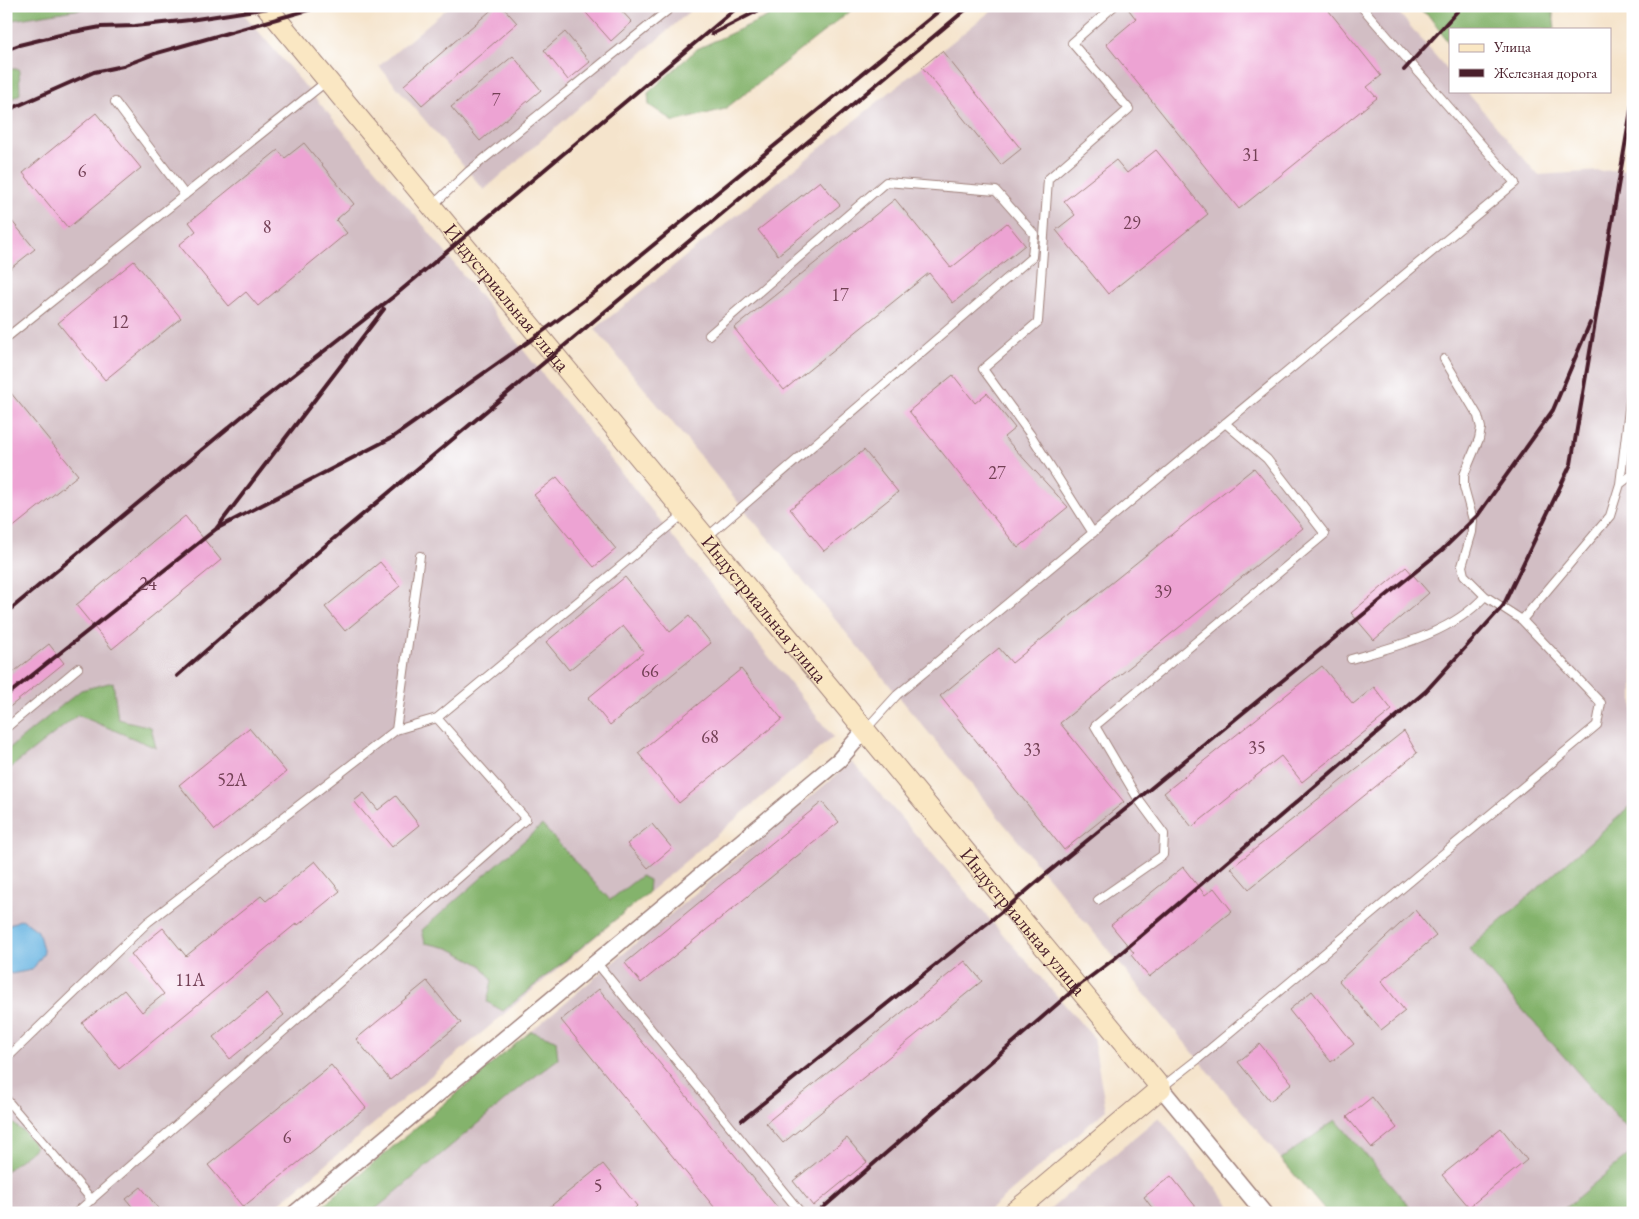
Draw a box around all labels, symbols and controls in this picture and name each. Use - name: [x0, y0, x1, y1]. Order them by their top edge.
- legend: [1449, 28, 1612, 92]
- text: Улица: [1493, 37, 1531, 56]
- text: Железная дорога: [1493, 63, 1597, 82]
- house number: 7: [492, 88, 501, 111]
- house number: 31: [1242, 143, 1260, 166]
- house number: 6: [78, 159, 87, 182]
- house number: 29: [1123, 211, 1141, 234]
- house number: 8: [263, 215, 271, 238]
- street label: Индустриальная улица: [438, 218, 576, 377]
- house number: 17: [831, 283, 849, 306]
- house number: 12: [111, 310, 129, 333]
- house number: 27: [988, 461, 1006, 484]
- street label: Индустриальная улица: [696, 529, 833, 688]
- house number: 24: [139, 572, 157, 595]
- house number: 39: [1154, 580, 1172, 603]
- house number: 66: [641, 659, 659, 682]
- house number: 68: [701, 725, 719, 748]
- house number: 35: [1248, 736, 1266, 759]
- house number: 33: [1023, 738, 1041, 761]
- house number: 52А: [217, 768, 247, 791]
- street label: Индустриальная улица: [954, 842, 1092, 1001]
- house number: 11А: [175, 968, 205, 991]
- house number: 6: [283, 1125, 292, 1148]
- house number: 5: [594, 1174, 602, 1197]

